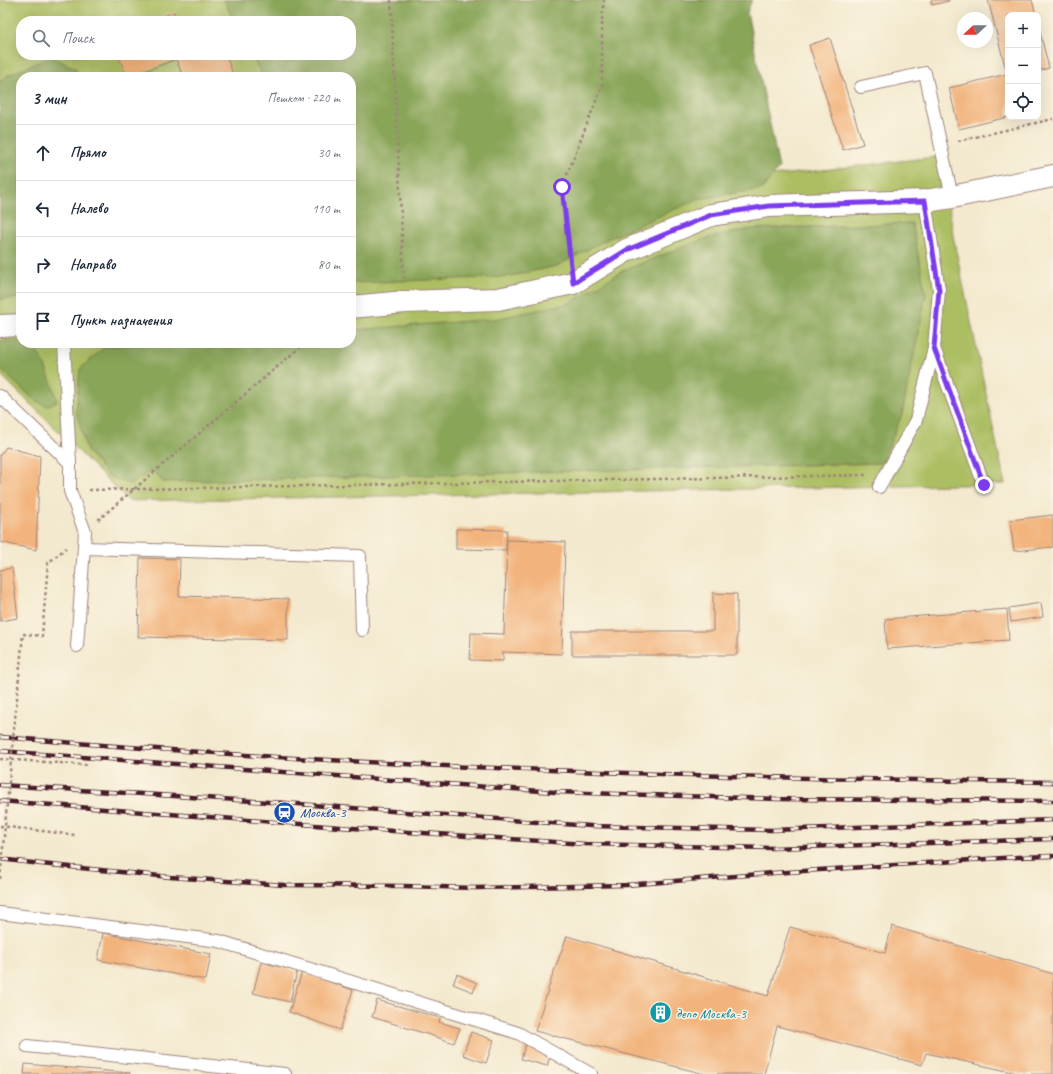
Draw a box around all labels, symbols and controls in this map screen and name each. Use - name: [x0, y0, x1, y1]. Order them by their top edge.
- north arrow: [957, 12, 993, 48]
- map controls: [1005, 12, 1041, 120]
- button: +: [1005, 12, 1041, 48]
- search box: [16, 16, 356, 60]
- icon: search: [30, 27, 52, 49]
- text: Поиск: [62, 29, 94, 48]
- button: −: [1005, 48, 1041, 84]
- button: locate: [1005, 84, 1041, 120]
- text: 3 мин: [32, 88, 67, 109]
- text: Пешком · 220 m: [267, 90, 340, 106]
- icon: ahead: [32, 142, 54, 164]
- text: Прямо: [70, 143, 106, 162]
- text: 30 m: [318, 145, 340, 161]
- route start: [553, 178, 571, 196]
- icon: left: [32, 198, 54, 220]
- text: Налево: [70, 199, 108, 218]
- text: 110 m: [312, 201, 340, 217]
- icon: right: [32, 254, 54, 276]
- text: Направо: [70, 255, 116, 274]
- text: 80 m: [318, 257, 340, 273]
- icon: arrive: [32, 310, 54, 332]
- text: Пункт назначения: [70, 311, 172, 330]
- route end: [975, 476, 993, 494]
- station icon: Москва-3: [272, 799, 298, 825]
- place label: Москва-3: [300, 804, 348, 821]
- building icon: депо Москва-3: [648, 1000, 674, 1026]
- place label: депо Москва-3: [676, 1005, 748, 1022]

